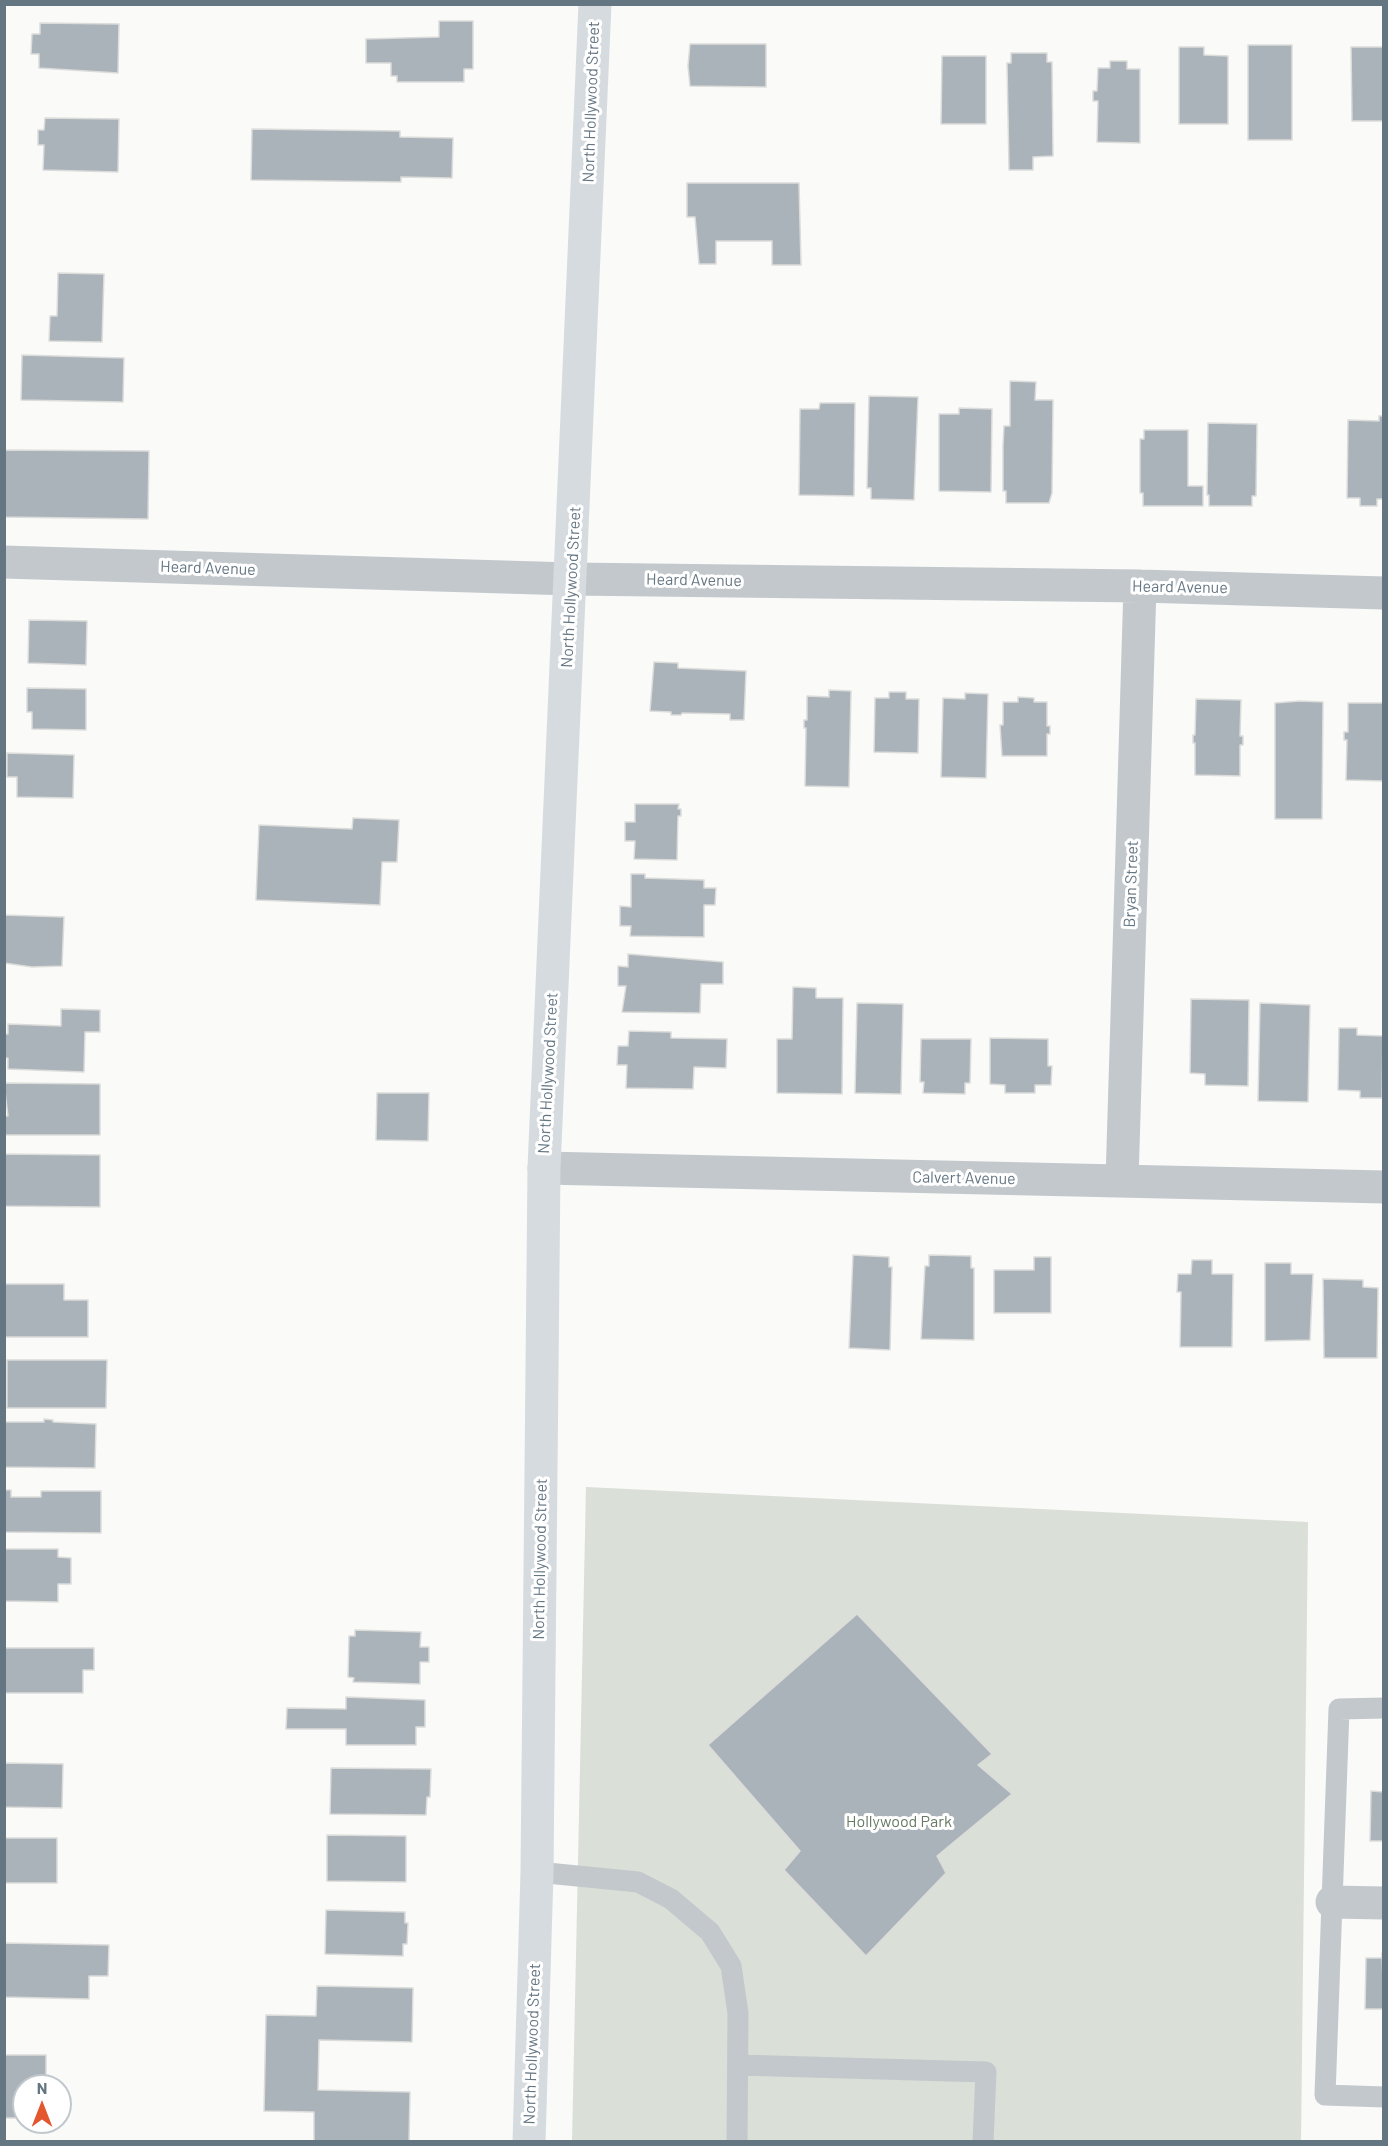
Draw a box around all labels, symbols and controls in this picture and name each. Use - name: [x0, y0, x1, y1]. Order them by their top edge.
- street label: North Hollywood Street: [579, 21, 603, 183]
- street label: North Hollywood Street: [557, 506, 585, 668]
- street label: Heard Avenue: [160, 557, 256, 579]
- street label: Heard Avenue: [646, 570, 742, 590]
- street label: Heard Avenue: [1132, 577, 1228, 597]
- street label: Bryan Street: [1120, 840, 1142, 928]
- street label: North Hollywood Street: [534, 992, 562, 1154]
- street label: Calvert Avenue: [912, 1168, 1016, 1188]
- street label: North Hollywood Street: [529, 1478, 551, 1640]
- park label: Hollywood Park: [846, 1812, 952, 1832]
- street label: North Hollywood Street: [520, 1963, 544, 2125]
- north arrow: [12, 2074, 72, 2134]
- text: N: [37, 2078, 47, 2097]

